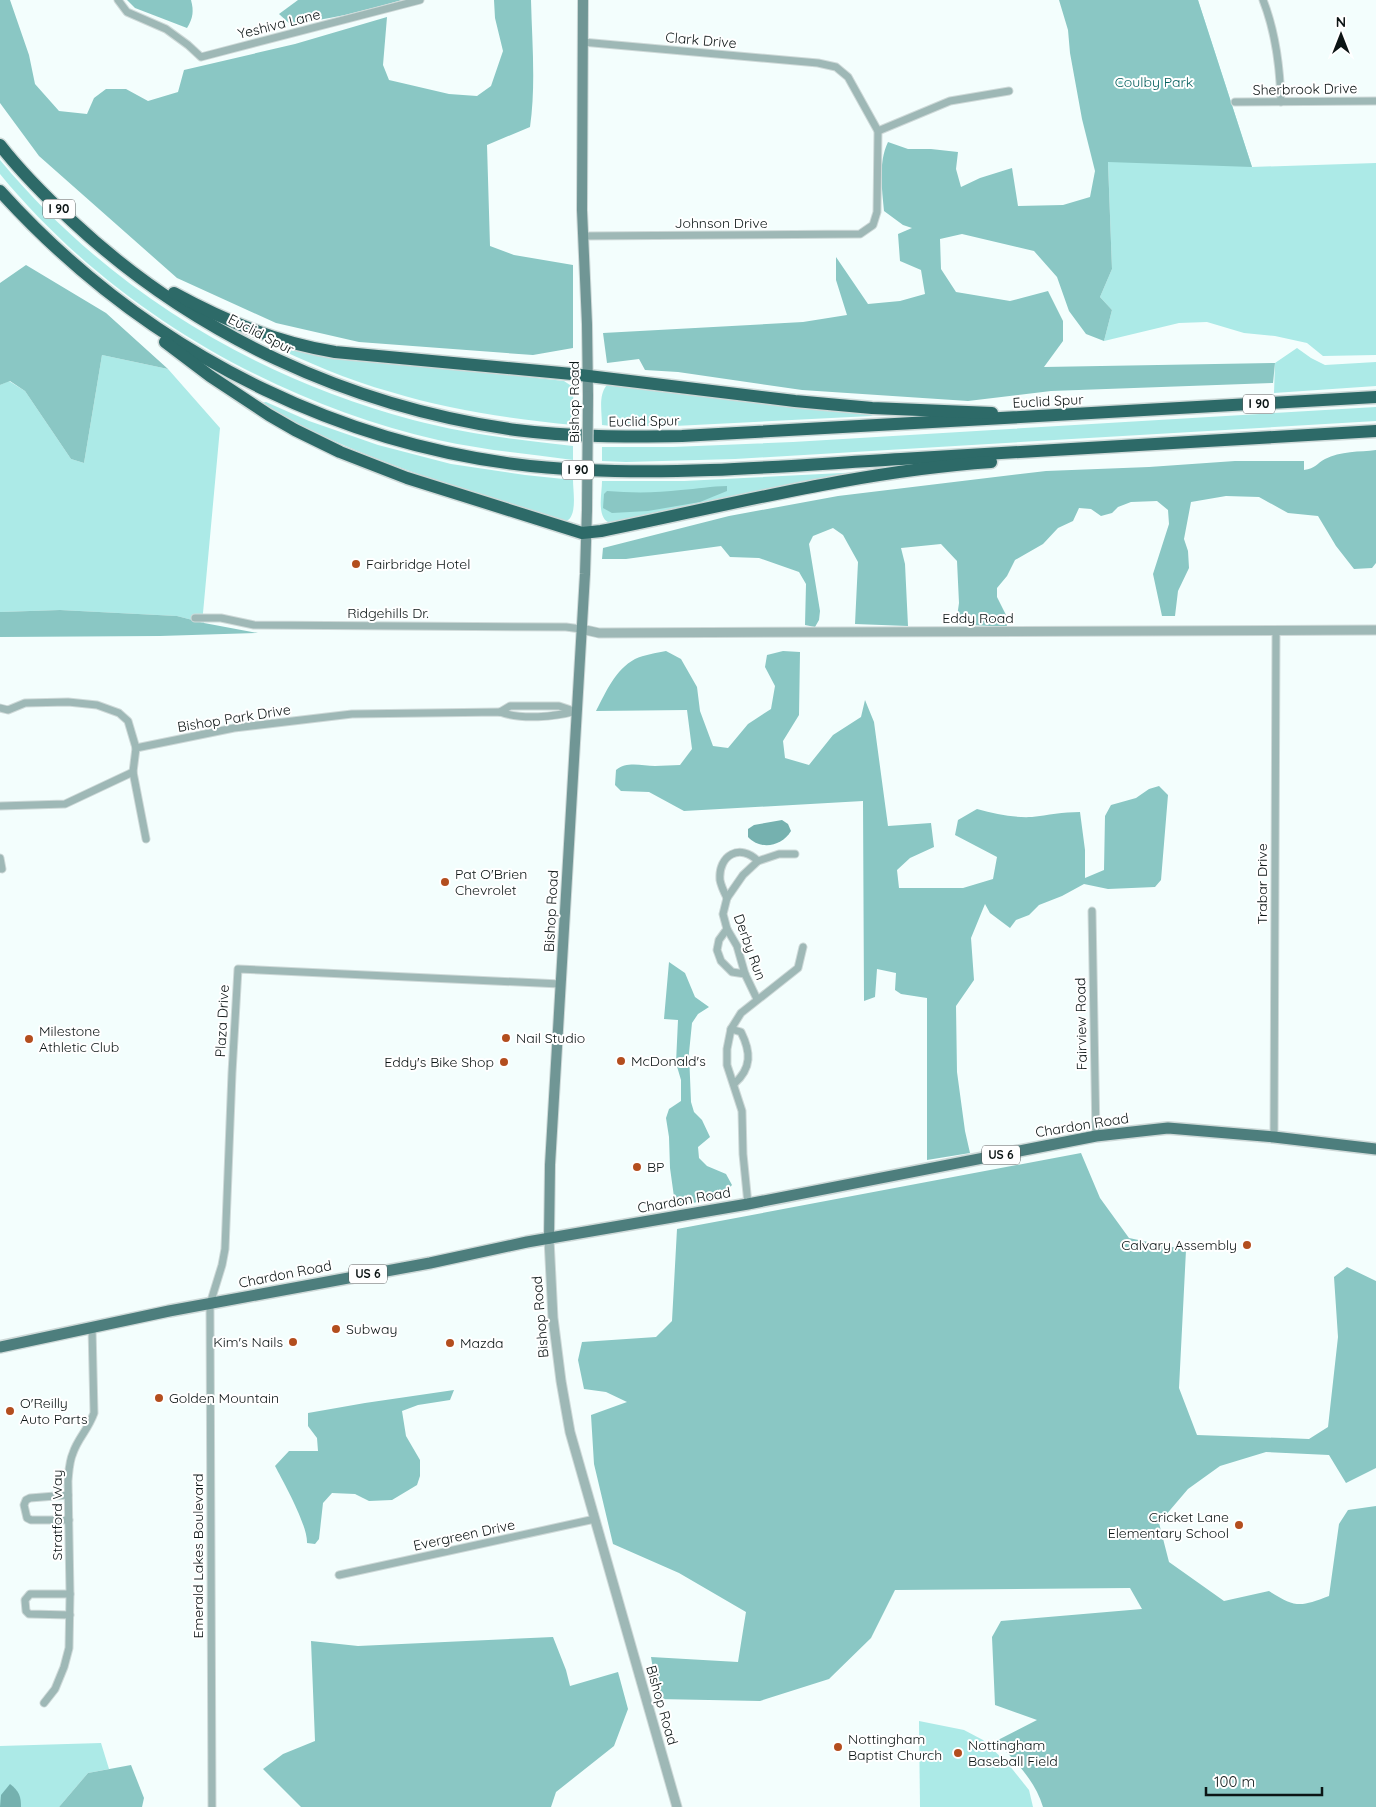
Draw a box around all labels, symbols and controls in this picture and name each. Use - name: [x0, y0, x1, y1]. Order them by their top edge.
- street label: Yeshiva Lane: [236, 5, 322, 43]
- north arrow: [1316, 10, 1366, 60]
- text: N: [1336, 13, 1346, 31]
- street label: Clark Drive: [665, 28, 737, 52]
- park label: Coulby Park: [1115, 73, 1193, 91]
- street label: Sherbrook Drive: [1253, 79, 1358, 99]
- road number: I 90: [43, 200, 75, 218]
- street label: Johnson Drive: [674, 214, 768, 232]
- street label: Euclid Spur: [225, 310, 297, 358]
- street label: Bishop Road: [565, 361, 583, 443]
- street label: Euclid Spur: [1012, 390, 1085, 412]
- road number: I 90: [1243, 394, 1275, 414]
- street label: Euclid Spur: [608, 411, 680, 431]
- road number: I 90: [562, 460, 594, 480]
- place label: Fairbridge Hotel: [366, 555, 470, 573]
- marker: Fairbridge Hotel: [350, 558, 362, 570]
- street label: Ridgehills Dr.: [347, 604, 429, 622]
- street label: Eddy Road: [942, 609, 1014, 627]
- street label: Bishop Park Drive: [176, 700, 292, 736]
- street label: Trabar Drive: [1253, 843, 1271, 925]
- place label: Pat O'Brien Chevrolet: [455, 865, 527, 899]
- street label: Bishop Road: [540, 870, 562, 952]
- marker: Pat O'Brien Chevrolet: [439, 876, 451, 888]
- street label: Derby Run: [730, 911, 770, 983]
- street label: Fairview Road: [1071, 978, 1091, 1070]
- street label: Plaza Drive: [211, 984, 233, 1058]
- place label: Milestone Athletic Club: [39, 1022, 119, 1056]
- place label: Nail Studio: [516, 1029, 585, 1047]
- marker: Nail Studio: [500, 1032, 512, 1044]
- marker: Milestone Athletic Club: [23, 1033, 35, 1045]
- place label: McDonald's: [631, 1052, 706, 1070]
- place label: Eddy's Bike Shop: [384, 1053, 494, 1071]
- marker: McDonald's: [615, 1055, 627, 1067]
- marker: Eddy's Bike Shop: [498, 1056, 510, 1068]
- street label: Chardon Road: [1034, 1109, 1130, 1141]
- road number: US 6: [982, 1146, 1020, 1164]
- place label: BP: [647, 1158, 664, 1176]
- marker: BP: [631, 1161, 643, 1173]
- street label: Chardon Road: [636, 1183, 732, 1217]
- place label: Calvary Assembly: [1121, 1236, 1237, 1254]
- marker: Calvary Assembly: [1241, 1239, 1253, 1251]
- street label: Chardon Road: [237, 1256, 333, 1292]
- road number: US 6: [349, 1264, 387, 1284]
- street label: Bishop Road: [527, 1275, 553, 1359]
- place label: Subway: [346, 1320, 397, 1338]
- marker: Subway: [330, 1323, 342, 1335]
- place label: Kim's Nails: [213, 1333, 283, 1351]
- place label: Mazda: [460, 1334, 504, 1352]
- marker: Kim's Nails: [287, 1336, 299, 1348]
- marker: Mazda: [444, 1337, 456, 1349]
- place label: Golden Mountain: [169, 1389, 279, 1407]
- marker: Golden Mountain: [153, 1392, 165, 1404]
- place label: O'Reilly Auto Parts: [20, 1394, 88, 1428]
- marker: O'Reilly Auto Parts: [4, 1405, 16, 1417]
- street label: Stratford Way: [48, 1470, 66, 1560]
- street label: Emerald Lakes Boulevard: [189, 1473, 207, 1639]
- place label: Cricket Lane Elementary School: [1108, 1508, 1229, 1542]
- street label: Evergreen Drive: [412, 1515, 517, 1555]
- marker: Cricket Lane Elementary School: [1233, 1519, 1245, 1531]
- street label: Bishop Road: [642, 1663, 682, 1747]
- place label: Nottingham Baptist Church: [848, 1730, 942, 1764]
- place label: Nottingham Baseball Field: [968, 1736, 1058, 1770]
- marker: Nottingham Baptist Church: [832, 1741, 844, 1753]
- marker: Nottingham Baseball Field: [952, 1747, 964, 1759]
- scale bar: [1206, 1764, 1322, 1796]
- text: 100 m: [1214, 1772, 1255, 1791]

